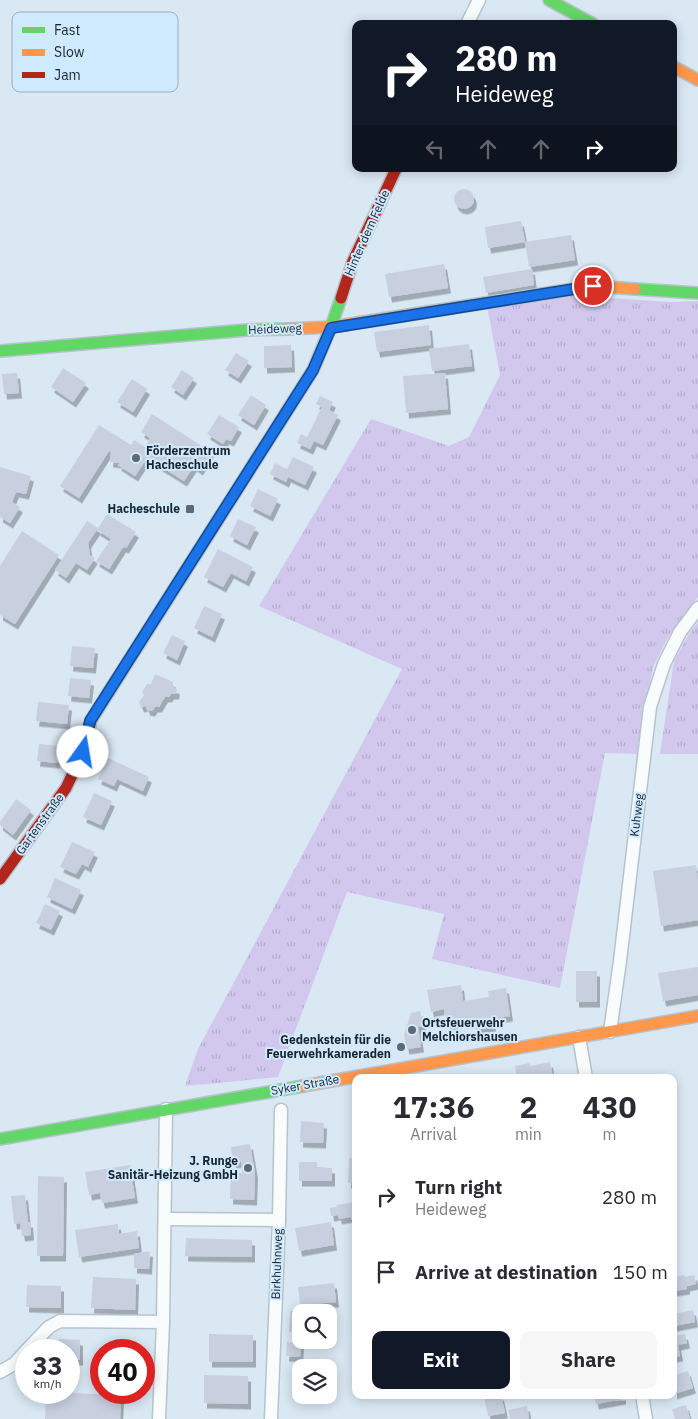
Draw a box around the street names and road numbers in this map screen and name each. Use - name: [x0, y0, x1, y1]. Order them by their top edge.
- street label: Hinter dem Felde: [341, 187, 392, 278]
- street label: Heideweg: [248, 320, 303, 337]
- street label: Gartenstraße: [12, 790, 67, 857]
- street label: Kuhweg: [626, 792, 647, 837]
- street label: Syker Straße: [270, 1071, 341, 1098]
- street label: Birkhuhnweg: [268, 1228, 285, 1300]

